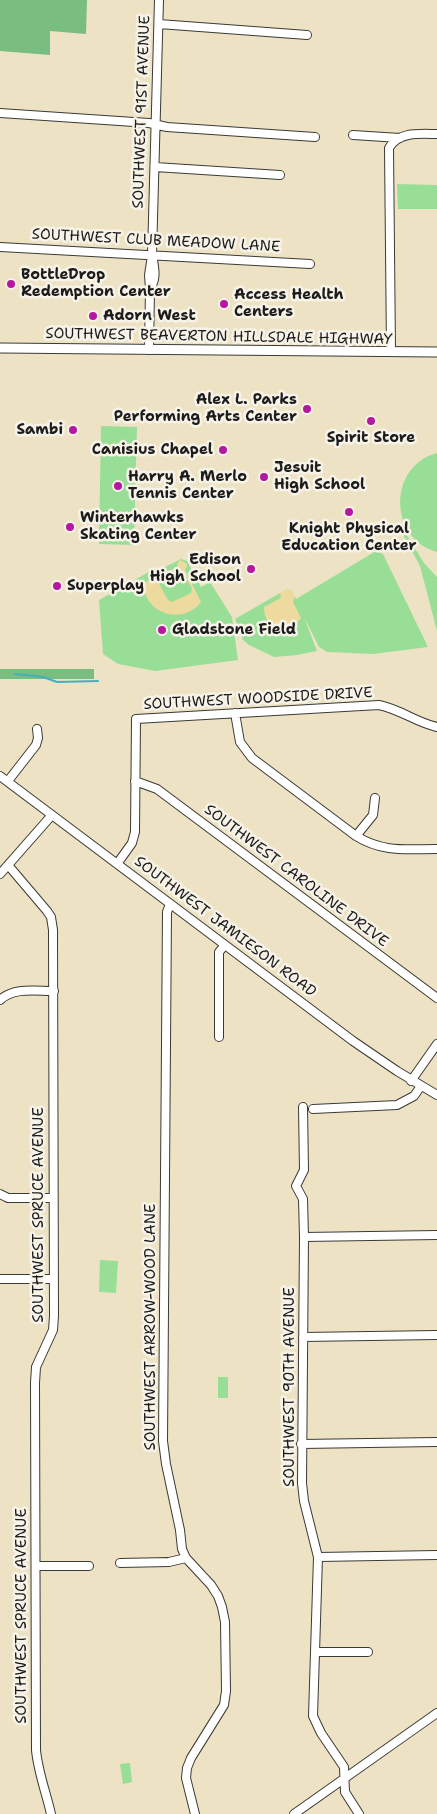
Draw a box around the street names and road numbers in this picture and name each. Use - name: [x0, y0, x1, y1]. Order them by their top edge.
- street label: SOUTHWEST 91ST AVENUE: [130, 15, 154, 209]
- street label: SOUTHWEST CLUB MEADOW LANE: [31, 226, 281, 256]
- street label: SOUTHWEST BEAVERTON HILLSDALE HIGHWAY: [45, 325, 393, 349]
- street label: SOUTHWEST WOODSIDE DRIVE: [143, 684, 373, 714]
- street label: SOUTHWEST CAROLINE DRIVE: [200, 801, 392, 951]
- street label: SOUTHWEST JAMIESON ROAD: [131, 853, 319, 1001]
- street label: SOUTHWEST SPRUCE AVENUE: [30, 1107, 48, 1323]
- street label: SOUTHWEST ARROW-WOOD LANE: [142, 1204, 160, 1450]
- street label: SOUTHWEST 90TH AVENUE: [281, 1287, 299, 1487]
- street label: SOUTHWEST SPRUCE AVENUE: [13, 1508, 31, 1724]

